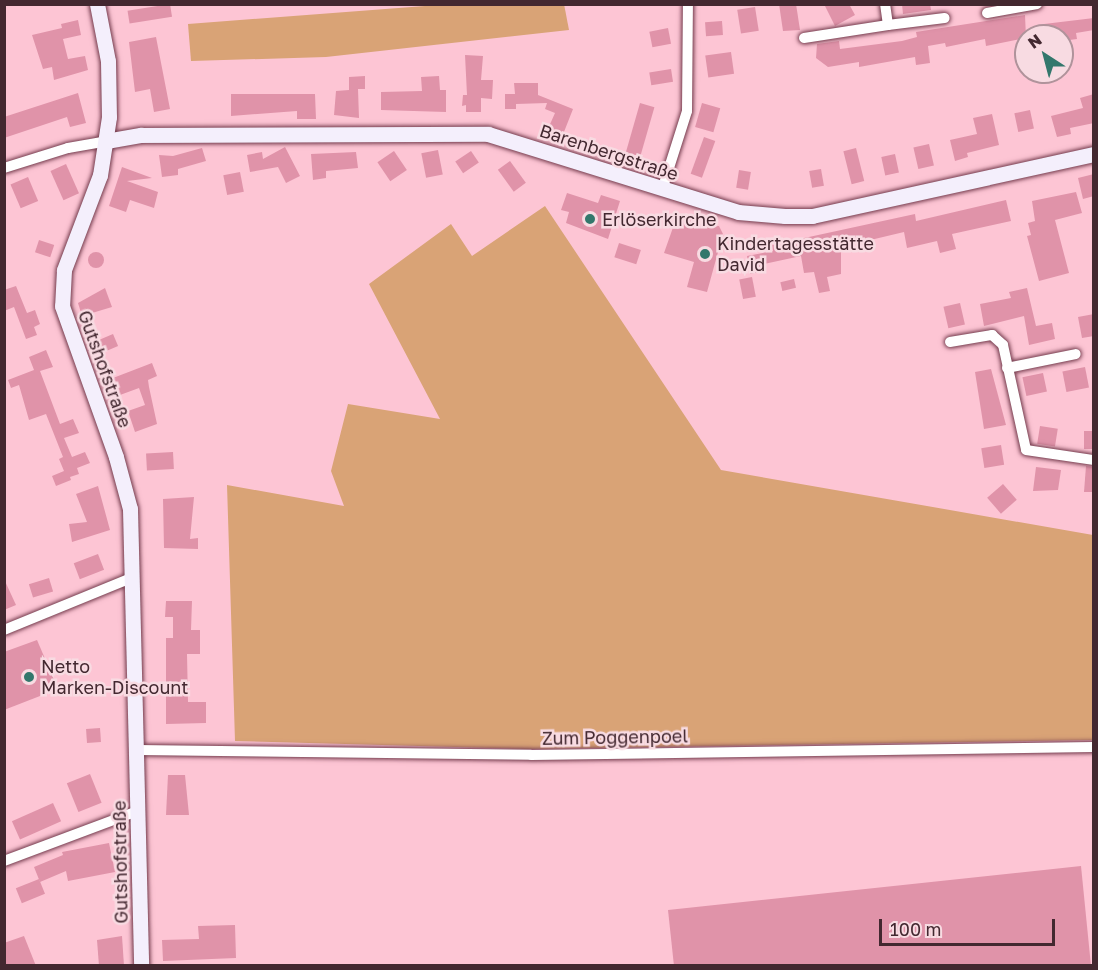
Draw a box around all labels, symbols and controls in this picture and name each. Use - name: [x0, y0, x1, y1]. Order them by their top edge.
- north arrow: [1014, 24, 1074, 84]
- text: N: [1024, 29, 1045, 53]
- street label: Barenbergstraße: [537, 119, 681, 185]
- place label: Erlöserkirche: [602, 208, 717, 230]
- marker: Erlöserkirche: [583, 212, 597, 226]
- place label: Kindertagesstätte David: [717, 233, 874, 276]
- marker: Kindertagesstätte David: [698, 247, 712, 261]
- street label: Gutshofstraße: [74, 307, 136, 431]
- place label: Netto Marken-Discount: [41, 656, 188, 698]
- marker: Netto Marken-Discount: [22, 670, 36, 684]
- street label: Zum Poggenpoel: [542, 725, 688, 749]
- street label: Gutshofstraße: [108, 800, 132, 924]
- scale bar: [882, 907, 1058, 945]
- text: 100 m: [890, 918, 941, 940]

